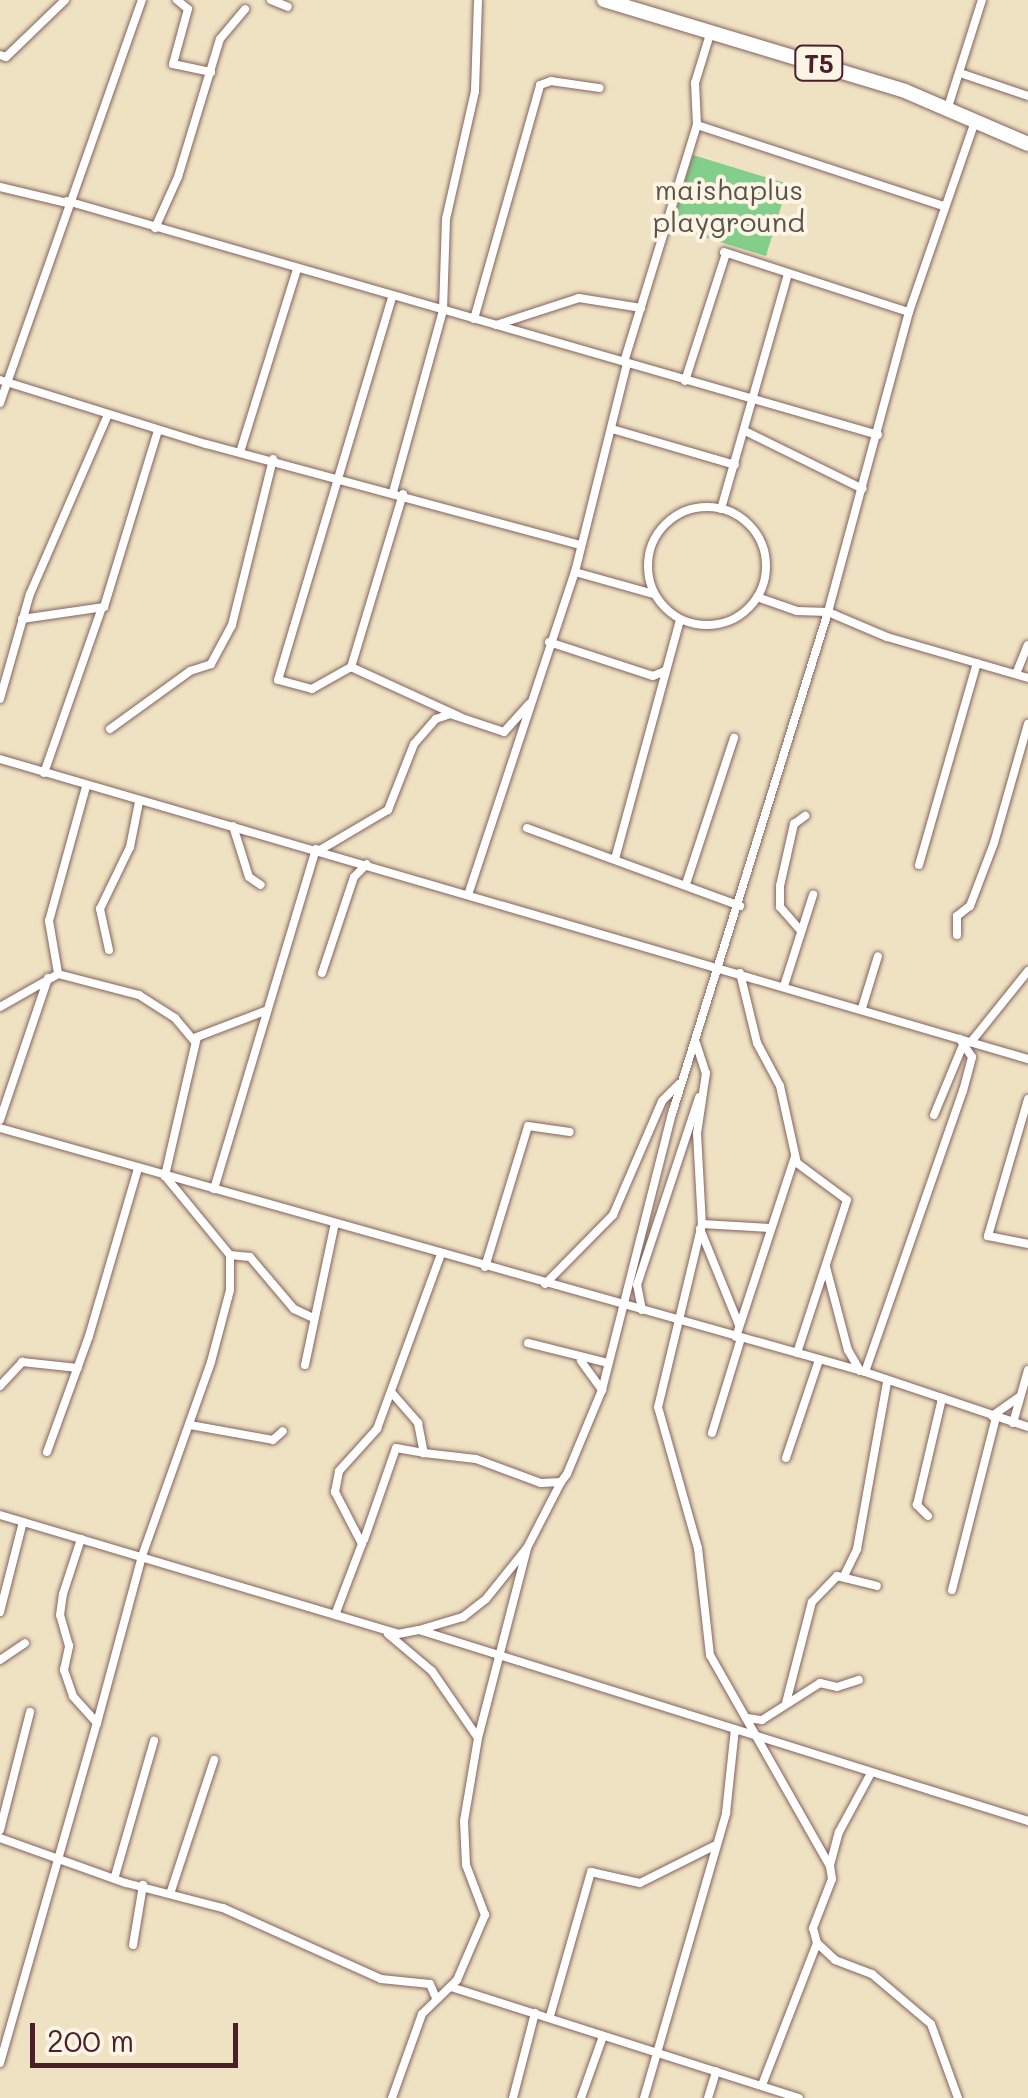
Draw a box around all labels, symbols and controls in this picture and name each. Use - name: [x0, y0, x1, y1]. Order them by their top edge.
- road number: T5: [794, 43, 844, 83]
- park label: maishaplus playground: [653, 172, 805, 238]
- scale bar: [35, 2003, 242, 2065]
- text: 200 m: [47, 2020, 134, 2060]

